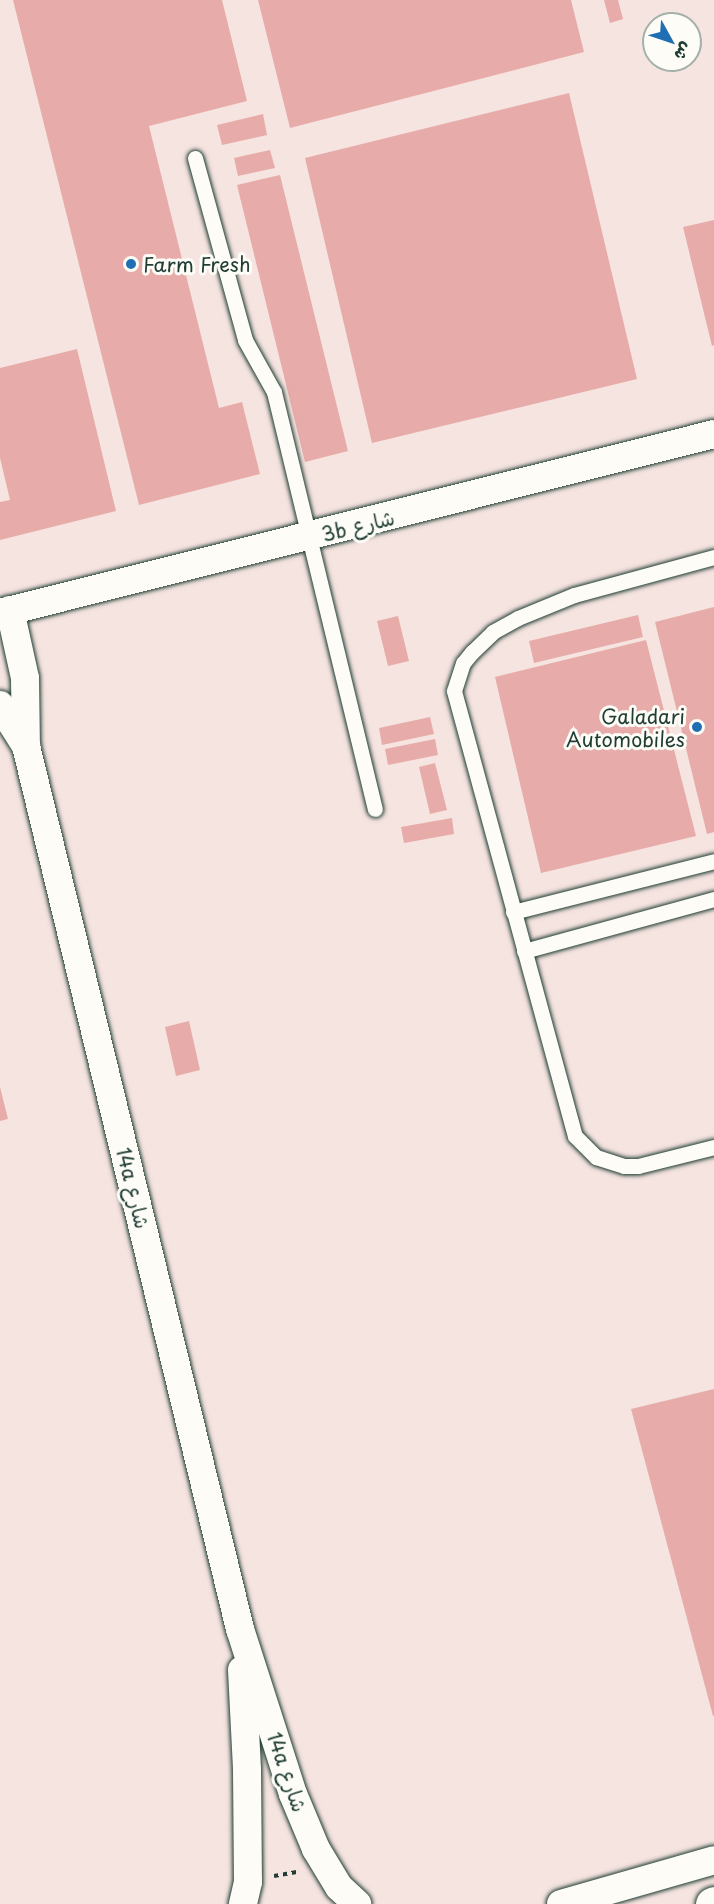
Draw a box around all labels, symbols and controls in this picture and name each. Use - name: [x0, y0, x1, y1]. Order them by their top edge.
- north arrow: [642, 12, 702, 72]
- text: ش: [669, 38, 699, 67]
- place label: Farm Fresh: [143, 252, 250, 276]
- marker: Farm Fresh: [124, 257, 138, 271]
- street label: 3b شارع: [319, 505, 397, 547]
- place label: Galadari Automobiles: [566, 704, 685, 751]
- marker: Galadari Automobiles: [690, 720, 704, 734]
- street label: 14a شارع: [111, 1144, 155, 1232]
- street label: 14a شارع: [262, 1728, 312, 1816]

